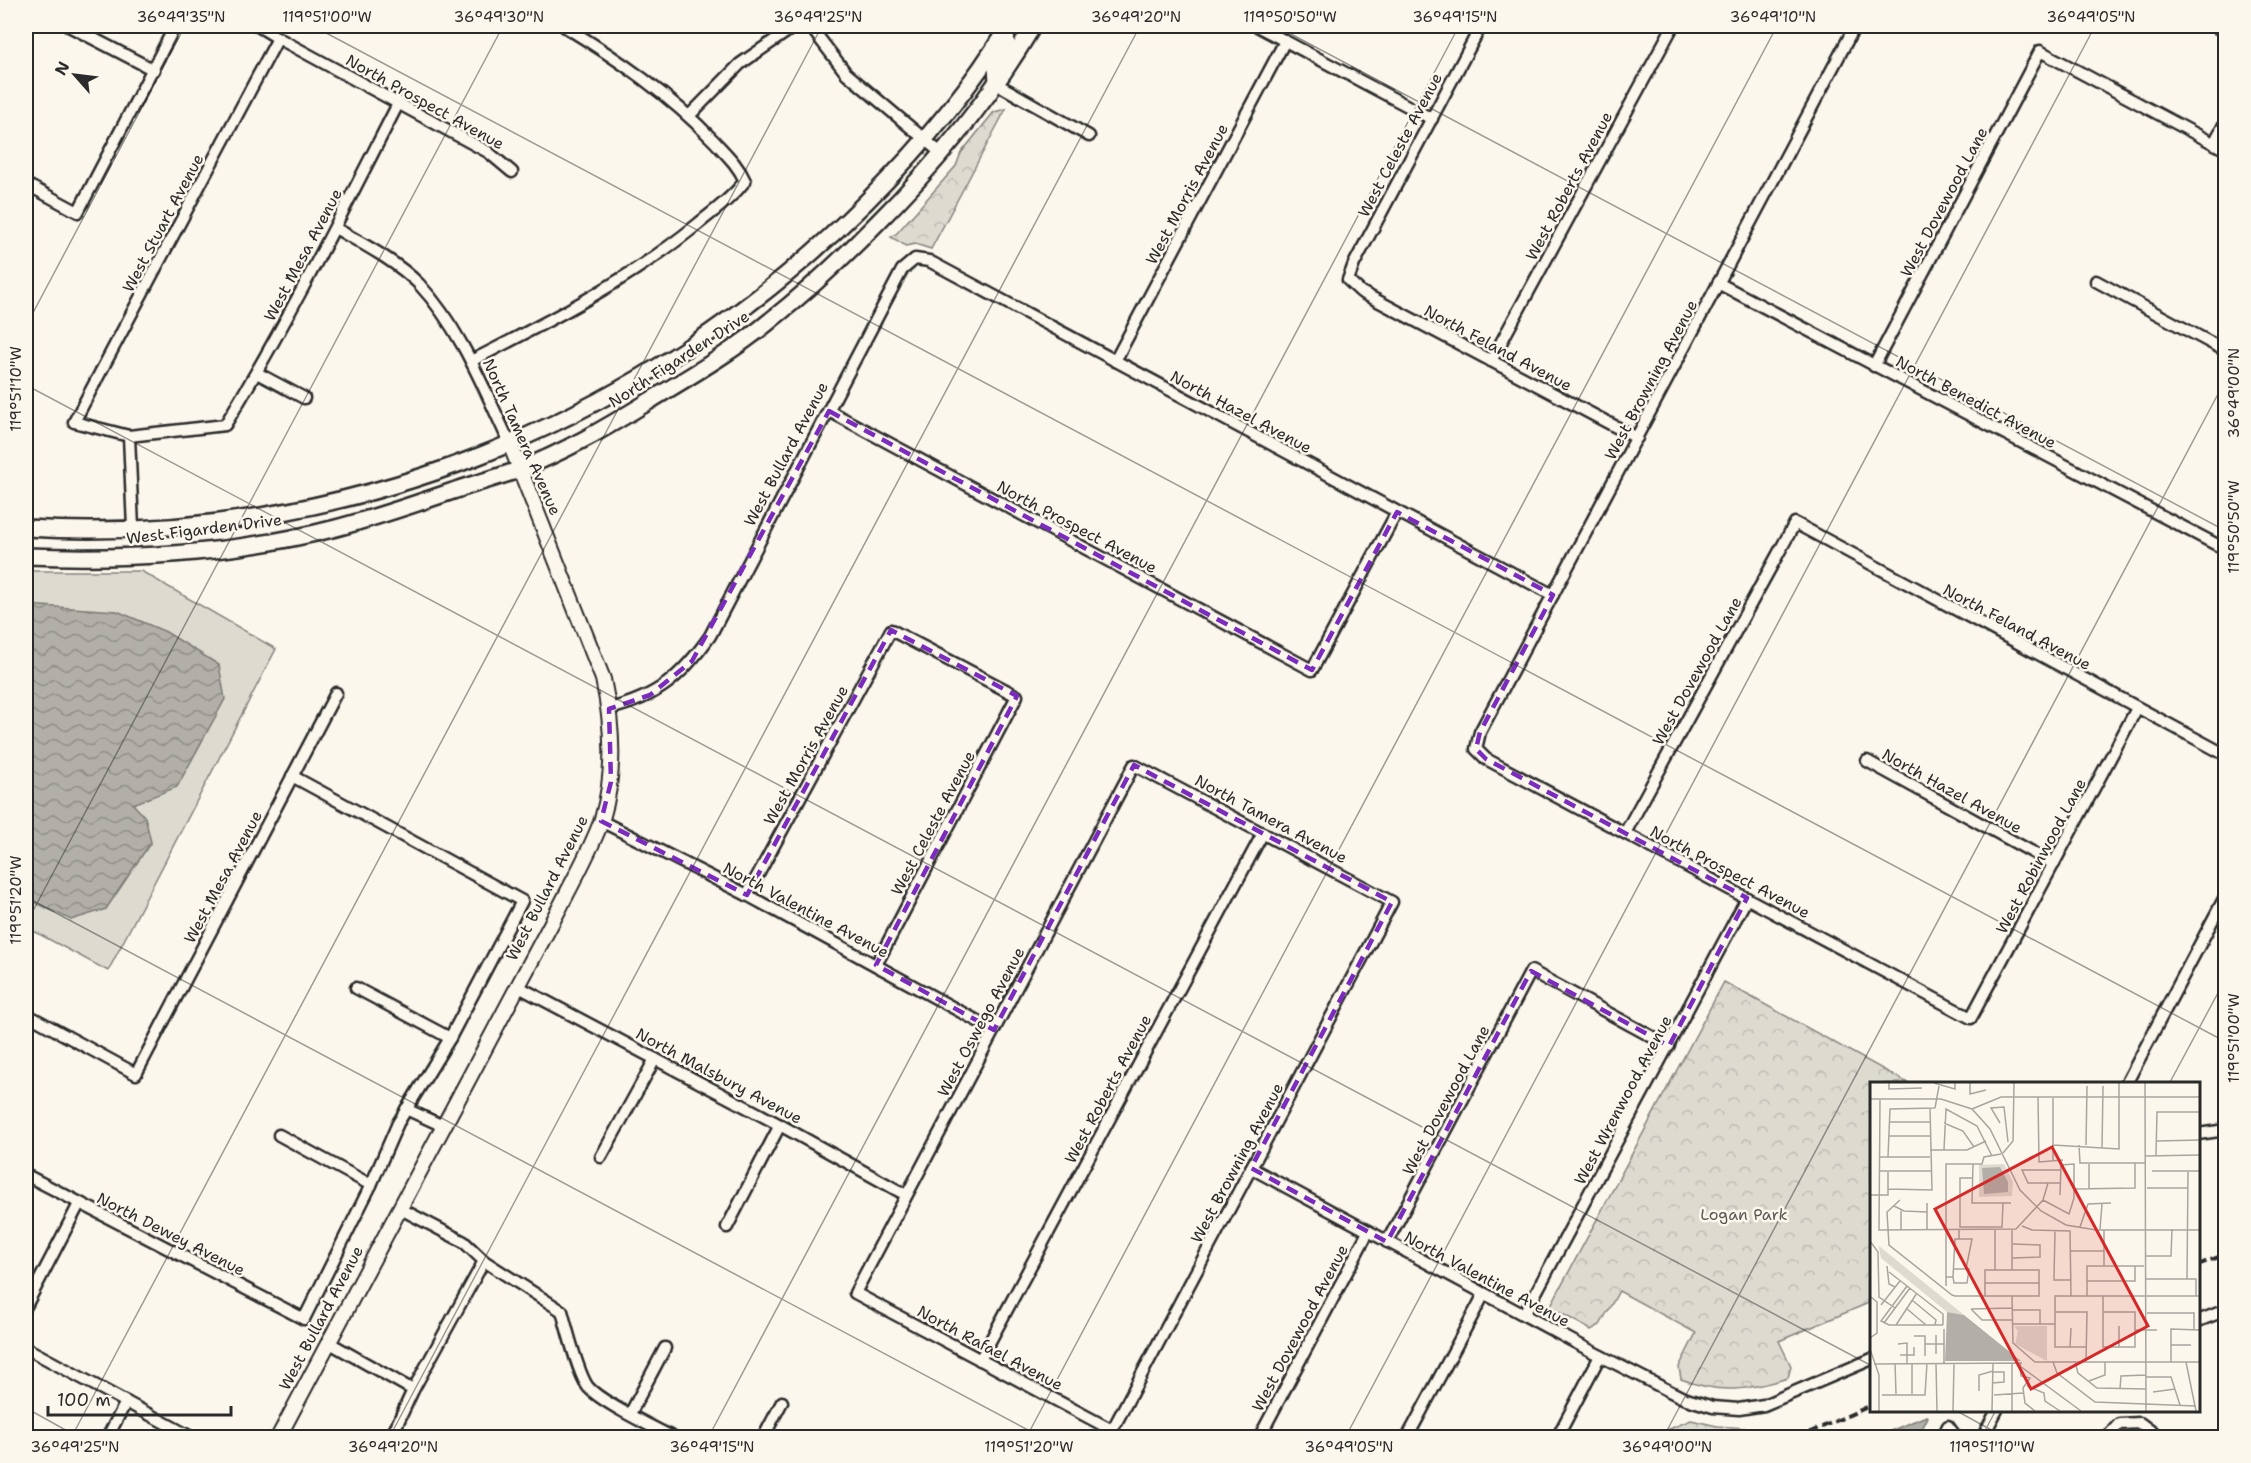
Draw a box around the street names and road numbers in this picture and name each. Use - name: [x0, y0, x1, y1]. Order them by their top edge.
- street label: North Prospect Avenue: [342, 50, 508, 154]
- street label: West Celeste Avenue: [1353, 69, 1447, 221]
- street label: West Roberts Avenue: [1521, 108, 1617, 264]
- street label: West Morris Avenue: [1141, 120, 1233, 268]
- street label: West Dovewood Lane: [1896, 123, 1992, 281]
- street label: West Stuart Avenue: [118, 150, 208, 296]
- street label: West Mesa Avenue: [259, 185, 347, 325]
- street label: West Browning Avenue: [1600, 296, 1702, 464]
- street label: North Feland Avenue: [1420, 300, 1576, 396]
- street label: North Figarden Drive: [605, 306, 753, 412]
- street label: North Benedict Avenue: [1892, 351, 2060, 453]
- street label: North Tamera Avenue: [478, 355, 566, 519]
- street label: North Hazel Avenue: [1167, 366, 1315, 458]
- street label: West Bullard Avenue: [739, 378, 833, 530]
- street label: North Prospect Avenue: [993, 476, 1161, 578]
- street label: West Figarden Drive: [125, 509, 283, 549]
- street label: North Feland Avenue: [1939, 579, 2095, 675]
- street label: West Dovewood Lane: [1647, 593, 1747, 749]
- street label: West Morris Avenue: [759, 681, 853, 829]
- street label: North Hazel Avenue: [1878, 744, 2026, 838]
- street label: West Celeste Avenue: [886, 747, 980, 899]
- street label: North Tamera Avenue: [1191, 770, 1351, 868]
- street label: West Robinwood Lane: [1991, 775, 2091, 937]
- street label: West Mesa Avenue: [179, 807, 267, 947]
- street label: West Bullard Avenue: [501, 812, 593, 964]
- street label: North Prospect Avenue: [1646, 821, 1814, 923]
- street label: North Valentine Avenue: [719, 857, 893, 963]
- street label: West Oswego Avenue: [933, 944, 1029, 1100]
- street label: West Roberts Avenue: [1060, 1011, 1156, 1167]
- street label: West Wrenwood Avenue: [1569, 1012, 1677, 1188]
- street label: West Dovewood Lane: [1398, 1021, 1494, 1179]
- street label: North Malsbury Avenue: [632, 1023, 806, 1129]
- street label: West Browning Avenue: [1186, 1079, 1288, 1247]
- street label: North Dewey Avenue: [93, 1187, 249, 1281]
- street label: North Valentine Avenue: [1400, 1226, 1574, 1332]
- street label: West Dovewood Avenue: [1247, 1241, 1353, 1415]
- street label: West Bullard Avenue: [274, 1242, 368, 1394]
- street label: North Rafael Avenue: [914, 1301, 1066, 1395]

